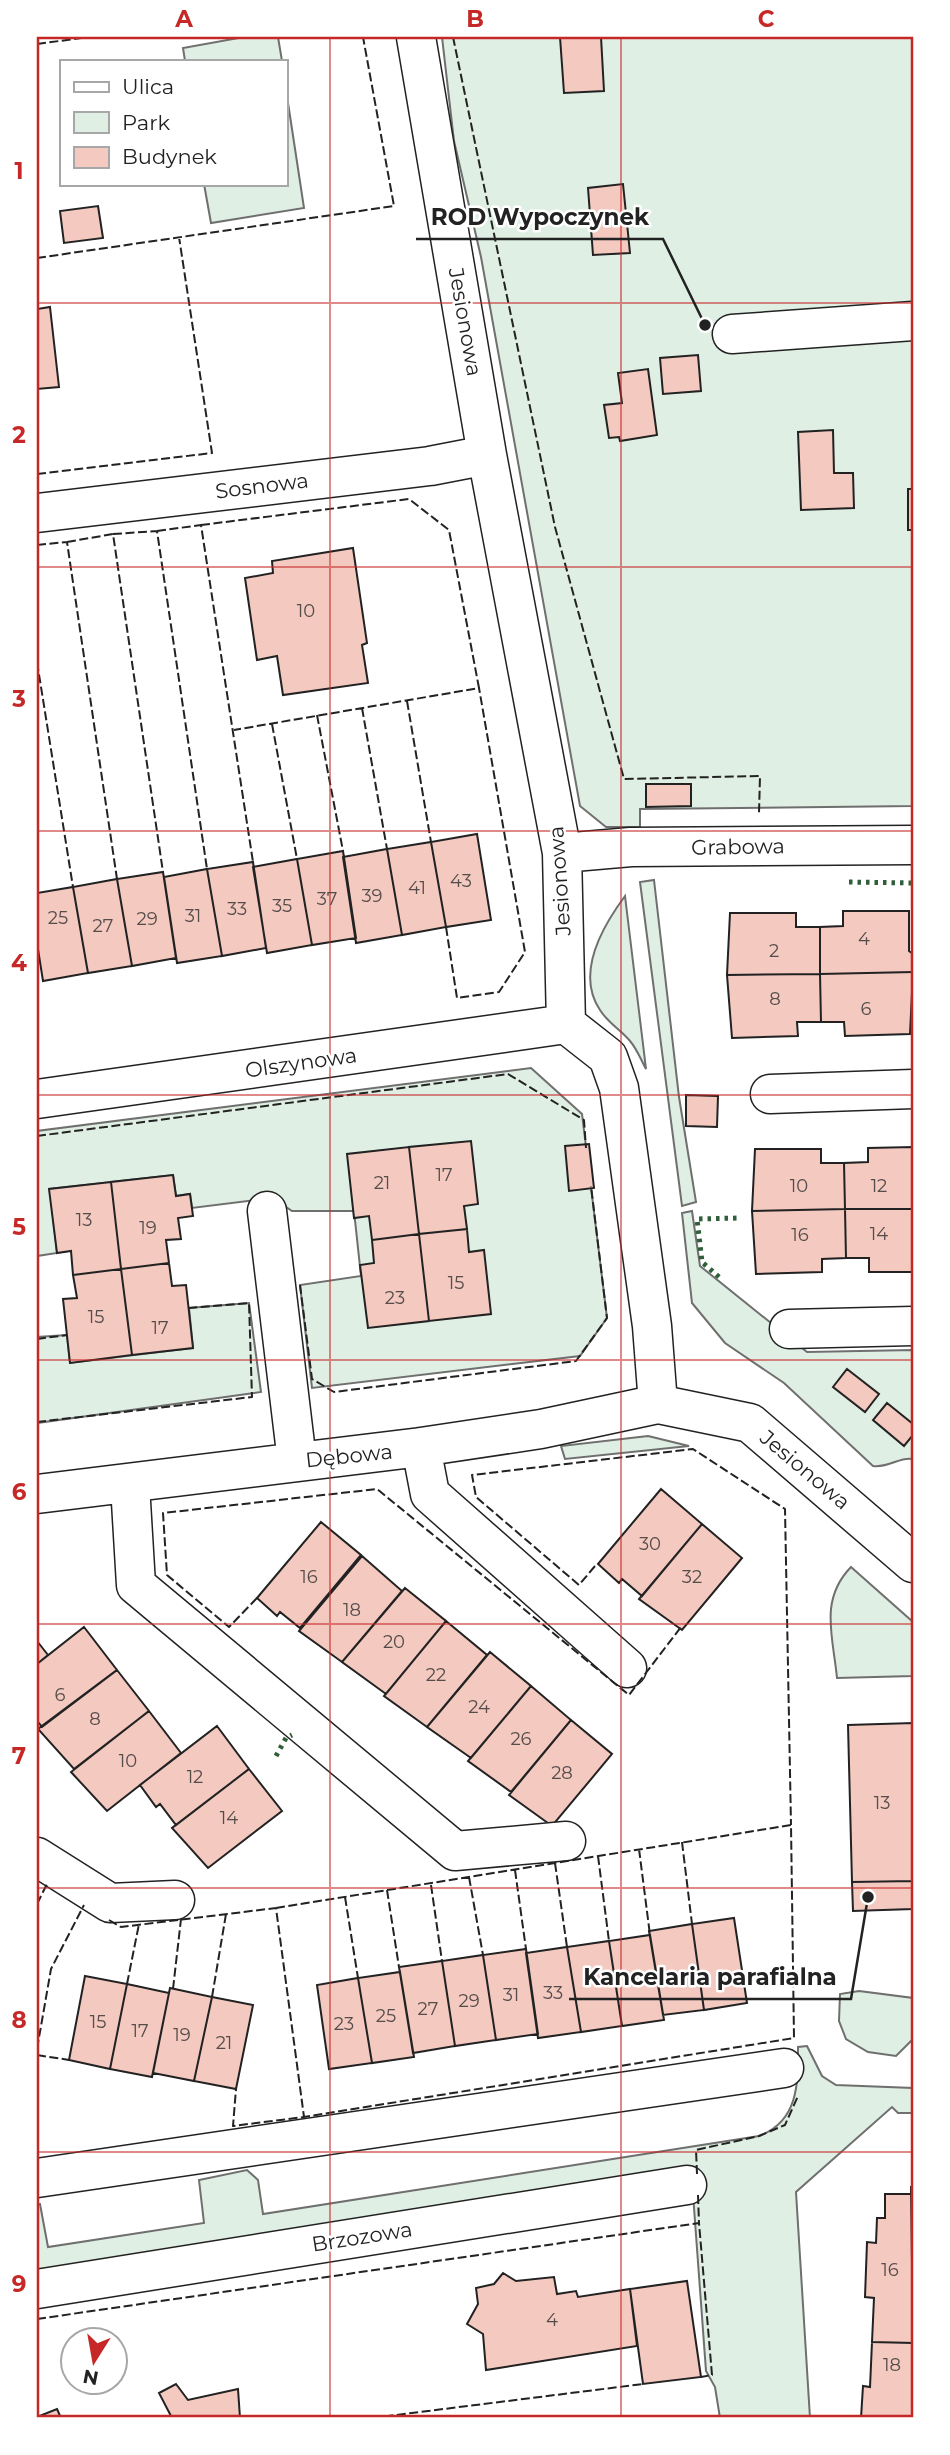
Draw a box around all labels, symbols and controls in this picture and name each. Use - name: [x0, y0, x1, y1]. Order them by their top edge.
- text: A: [174, 5, 193, 33]
- text: B: [466, 5, 484, 33]
- text: C: [758, 5, 775, 33]
- legend: [60, 60, 287, 186]
- text: Ulica: [122, 74, 174, 99]
- text: Park: [122, 110, 170, 135]
- text: Budynek: [122, 144, 217, 169]
- text: 1: [14, 157, 24, 185]
- callout: ROD Wypoczynek: [416, 195, 663, 239]
- text: ROD Wypoczynek: [431, 203, 650, 231]
- street label: Jesionowa: [443, 265, 487, 378]
- text: 2: [12, 421, 26, 449]
- street label: Sosnowa: [214, 467, 310, 504]
- house number: 10: [297, 600, 315, 622]
- text: 3: [11, 685, 26, 713]
- street label: Jesionowa: [543, 825, 576, 938]
- street label: Grabowa: [691, 833, 785, 860]
- house number: 43: [450, 870, 472, 892]
- house number: 41: [408, 877, 426, 899]
- house number: 39: [361, 885, 383, 907]
- house number: 37: [317, 888, 337, 910]
- house number: 35: [272, 895, 292, 917]
- house number: 33: [227, 898, 247, 920]
- house number: 31: [185, 905, 201, 927]
- house number: 25: [48, 907, 68, 929]
- house number: 29: [136, 908, 158, 930]
- house number: 27: [93, 915, 113, 937]
- house number: 4: [858, 928, 870, 950]
- house number: 2: [769, 940, 779, 962]
- text: 4: [11, 949, 27, 977]
- house number: 8: [769, 988, 781, 1010]
- house number: 6: [861, 998, 872, 1020]
- street label: Olszynowa: [243, 1042, 359, 1083]
- house number: 17: [435, 1164, 453, 1186]
- house number: 21: [374, 1172, 390, 1194]
- house number: 10: [790, 1175, 808, 1197]
- house number: 12: [871, 1175, 887, 1197]
- house number: 13: [76, 1209, 92, 1231]
- text: 5: [12, 1213, 26, 1241]
- house number: 19: [139, 1217, 157, 1239]
- house number: 14: [870, 1223, 888, 1245]
- house number: 16: [791, 1224, 809, 1246]
- house number: 15: [448, 1272, 464, 1294]
- house number: 23: [385, 1287, 405, 1309]
- house number: 15: [88, 1306, 104, 1328]
- house number: 17: [151, 1317, 169, 1339]
- street label: Jesionowa: [754, 1424, 855, 1514]
- street label: Dębowa: [304, 1438, 394, 1473]
- text: 6: [12, 1478, 27, 1506]
- house number: 30: [639, 1533, 661, 1555]
- house number: 16: [300, 1566, 318, 1588]
- house number: 32: [682, 1566, 702, 1588]
- house number: 18: [343, 1599, 361, 1621]
- house number: 20: [383, 1631, 405, 1653]
- house number: 22: [426, 1664, 446, 1686]
- house number: 6: [55, 1684, 66, 1706]
- house number: 24: [468, 1696, 490, 1718]
- house number: 8: [89, 1708, 101, 1730]
- house number: 26: [510, 1728, 532, 1750]
- text: 7: [12, 1742, 26, 1770]
- house number: 10: [119, 1750, 137, 1772]
- house number: 28: [551, 1762, 573, 1784]
- house number: 12: [187, 1766, 203, 1788]
- house number: 13: [874, 1792, 890, 1814]
- house number: 14: [220, 1807, 238, 1829]
- callout: Kancelaria parafialna: [569, 1955, 851, 1999]
- text: Kancelaria parafialna: [583, 1963, 837, 1991]
- house number: 33: [543, 1982, 563, 2004]
- house number: 31: [503, 1984, 519, 2006]
- house number: 29: [458, 1990, 480, 2012]
- house number: 27: [418, 1998, 438, 2020]
- house number: 25: [376, 2005, 396, 2027]
- text: 8: [11, 2006, 27, 2034]
- house number: 15: [90, 2011, 106, 2033]
- house number: 23: [334, 2013, 354, 2035]
- house number: 17: [131, 2020, 149, 2042]
- house number: 19: [173, 2024, 191, 2046]
- house number: 21: [216, 2032, 232, 2054]
- street label: Brzozowa: [310, 2216, 414, 2257]
- house number: 16: [881, 2259, 899, 2281]
- text: 9: [12, 2270, 26, 2298]
- house number: 4: [546, 2309, 558, 2331]
- north arrow: [60, 2326, 130, 2396]
- house number: 18: [883, 2354, 901, 2376]
- text: N: [81, 2364, 101, 2390]

